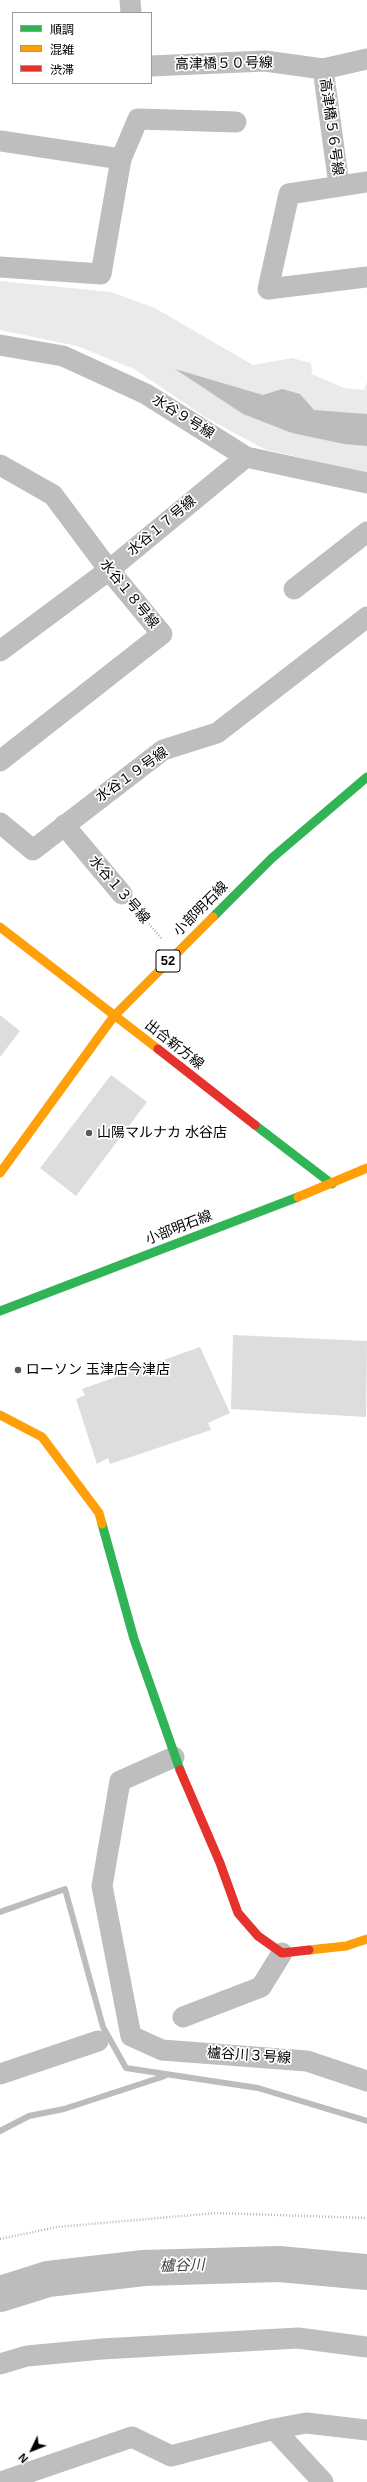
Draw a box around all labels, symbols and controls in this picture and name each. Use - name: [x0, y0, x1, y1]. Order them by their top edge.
- legend: [12, 12, 152, 84]
- text: 順調: [50, 23, 74, 37]
- text: 混雑: [50, 43, 74, 57]
- street label: 高津橋５０号線: [175, 55, 273, 73]
- text: 渋滞: [50, 63, 74, 77]
- street label: 高津橋５６号線: [316, 77, 346, 177]
- street label: 水谷９号線: [149, 391, 217, 443]
- street label: 水谷１７号線: [124, 493, 200, 559]
- street label: 水谷１８号線: [96, 556, 162, 632]
- street label: 水谷１９号線: [93, 744, 171, 806]
- street label: 水谷１３号線: [85, 853, 153, 927]
- street label: 小部明石線: [170, 878, 232, 940]
- road number: 52: [156, 950, 180, 972]
- street label: 出合新方線: [141, 1017, 207, 1073]
- place label: 山陽マルナカ 水谷店: [97, 1125, 227, 1141]
- marker: 山陽マルナカ 水谷店: [84, 1128, 94, 1138]
- street label: 小部明石線: [143, 1208, 215, 1248]
- place label: ローソン 玉津店今津店: [26, 1362, 170, 1378]
- marker: ローソン 玉津店今津店: [13, 1365, 23, 1375]
- street label: 櫨谷川３号線: [207, 2045, 291, 2067]
- water label: 櫨谷川: [159, 2256, 205, 2276]
- north arrow: [12, 2430, 52, 2470]
- text: N: [16, 2451, 30, 2465]

